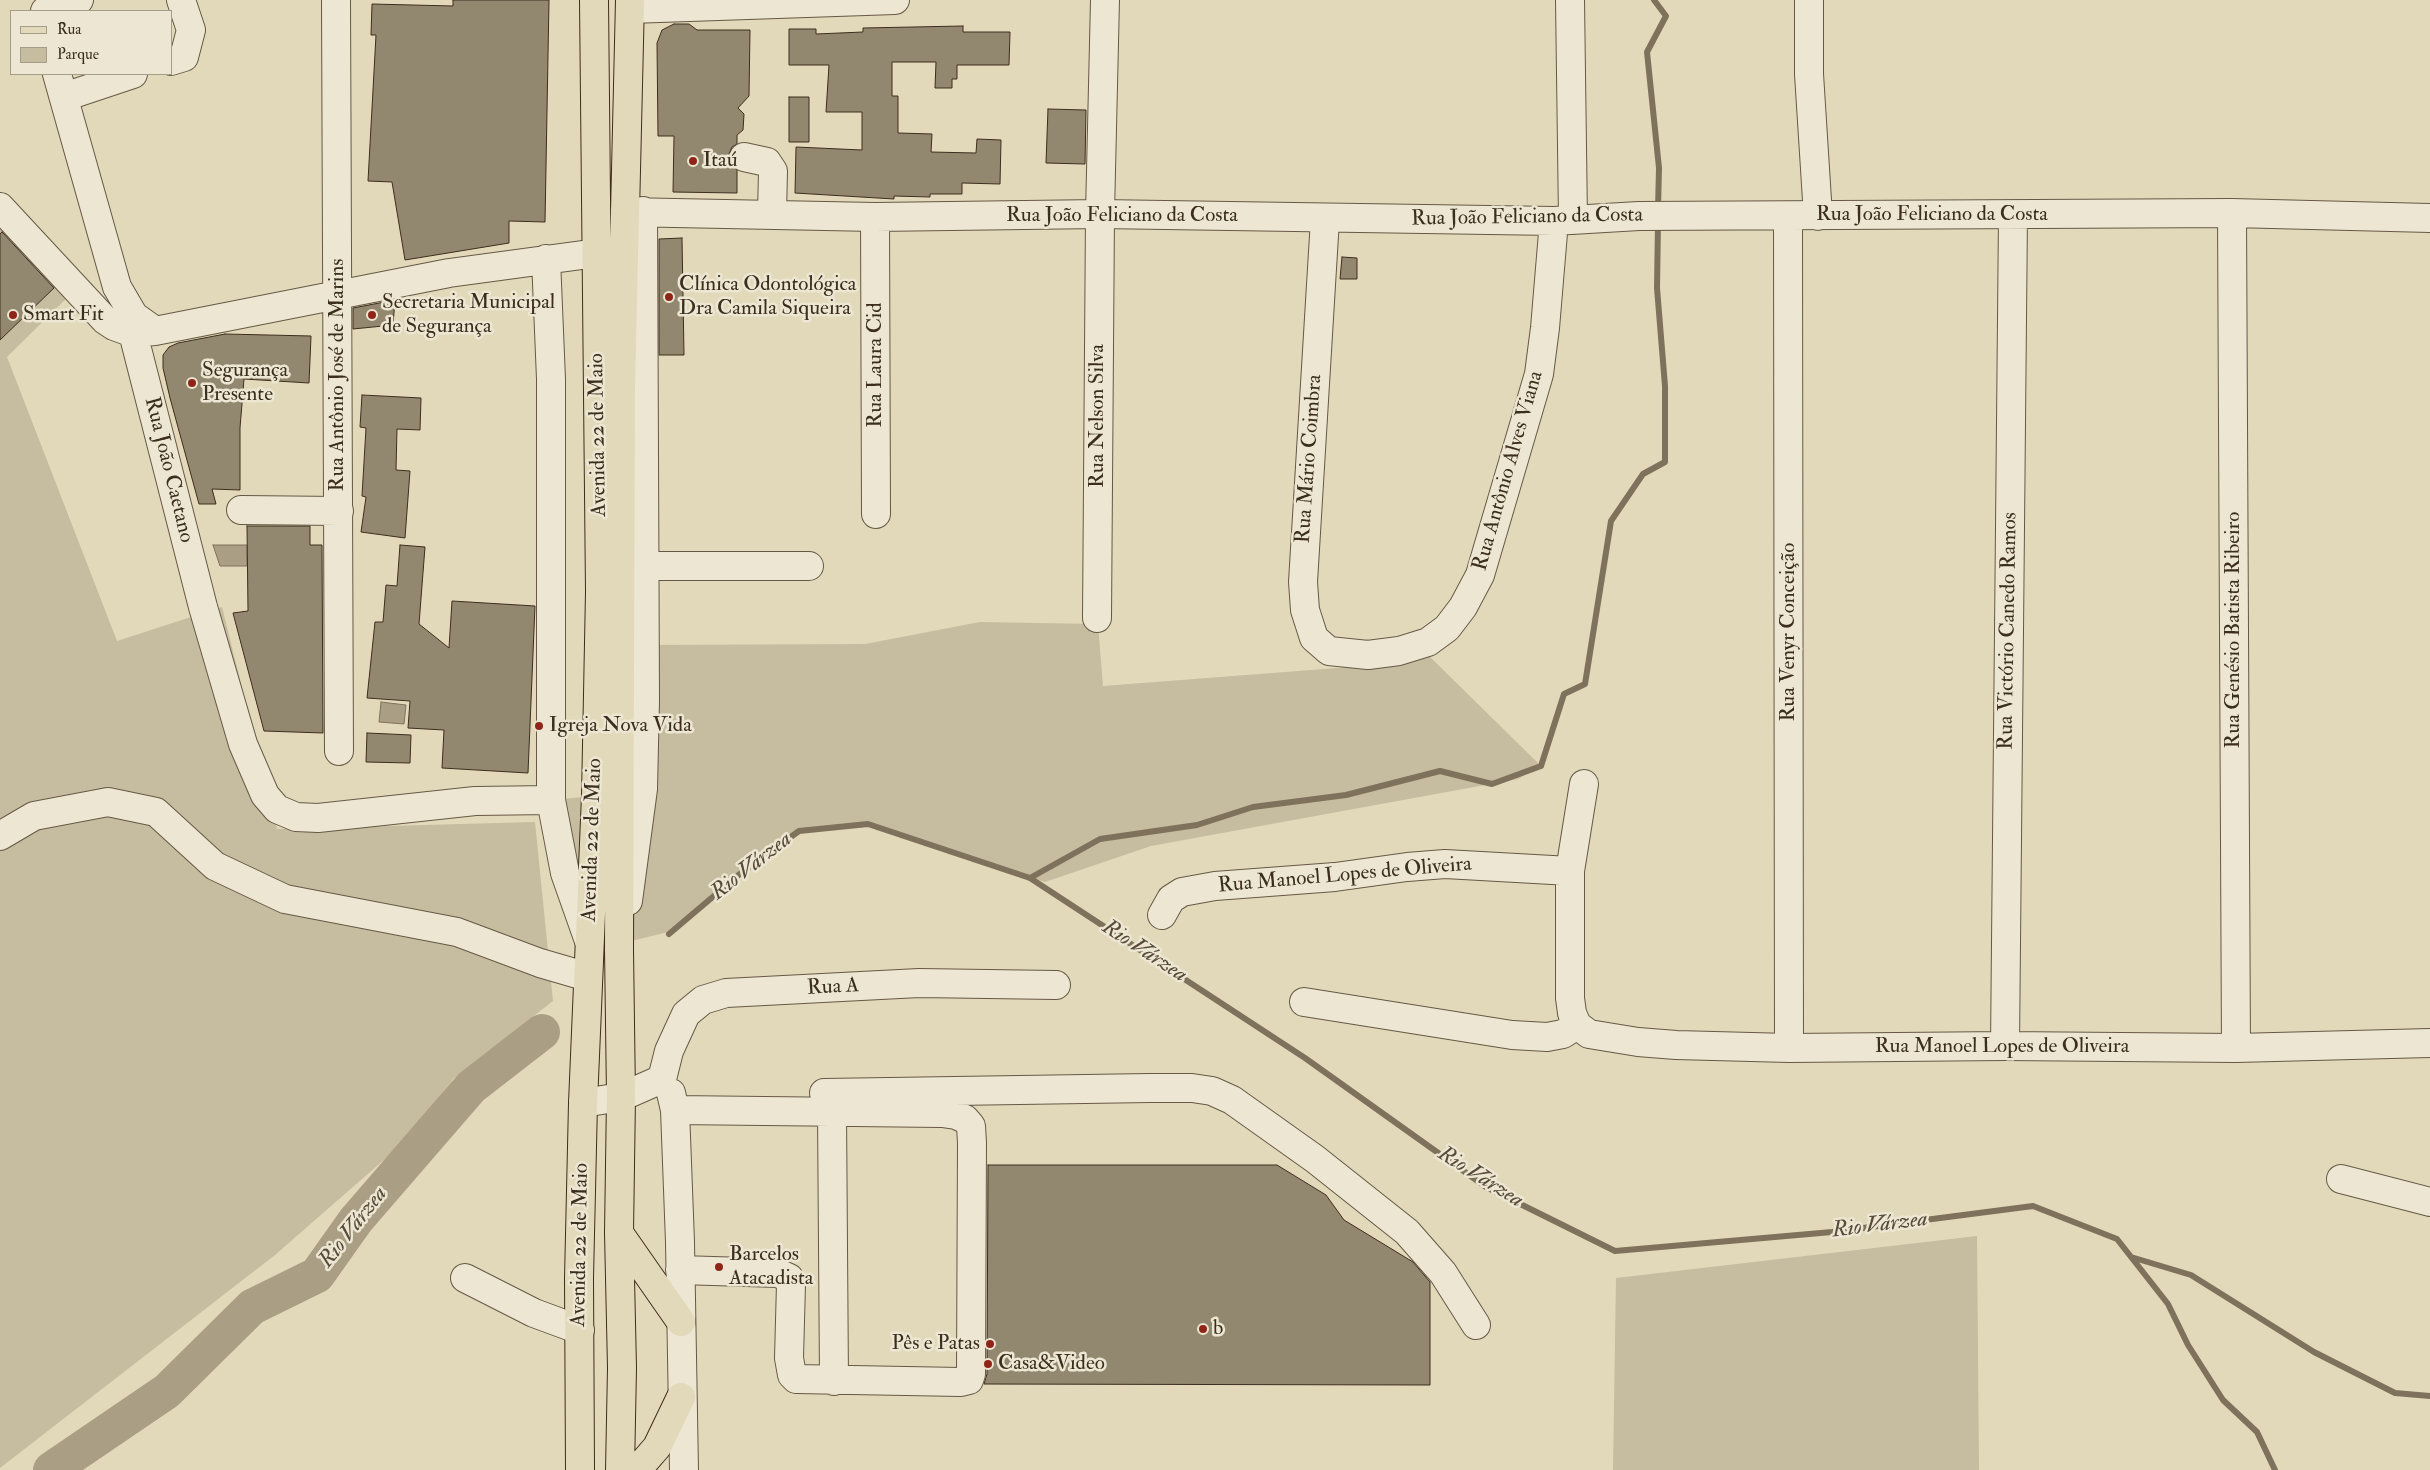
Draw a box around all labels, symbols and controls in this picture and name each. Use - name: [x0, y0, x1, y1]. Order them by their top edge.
- legend: [10, 10, 172, 75]
- text: Rua: [57, 20, 82, 39]
- text: Parque: [57, 45, 99, 64]
- place label: Itaú: [703, 148, 738, 174]
- marker: Itaú: [687, 155, 699, 167]
- street label: Rua João Feliciano da Costa: [1816, 202, 2048, 228]
- street label: Rua João Feliciano da Costa: [1006, 203, 1238, 229]
- street label: Rua João Feliciano da Costa: [1411, 203, 1643, 233]
- street label: Rua Antônio José de Marins: [325, 259, 351, 491]
- place label: Clínica Odontológica Dra Camila Siqueira: [679, 272, 856, 322]
- place label: Secretaria Municipal de Segurança: [382, 290, 555, 340]
- marker: Clínica Odontológica Dra Camila Siqueira: [663, 291, 675, 303]
- place label: Smart Fit: [23, 302, 104, 328]
- street label: Rua Laura Cid: [863, 302, 889, 428]
- marker: Smart Fit: [7, 309, 19, 321]
- marker: Secretaria Municipal de Segurança: [366, 309, 378, 321]
- street label: Rua Nelson Silva: [1085, 344, 1111, 488]
- street label: Avenida 22 de Maio: [585, 353, 613, 517]
- place label: Segurança Presente: [202, 358, 288, 408]
- street label: Rua Antônio Alves Viana: [1468, 368, 1550, 574]
- street label: Rua Mário Coimbra: [1292, 374, 1328, 544]
- marker: Segurança Presente: [186, 377, 198, 389]
- street label: Rua João Caetano: [138, 395, 198, 545]
- street label: Rua Victório Canedo Ramos: [1994, 512, 2024, 750]
- street label: Rua Genésio Batista Ribeiro: [2221, 512, 2247, 748]
- street label: Rua Venyr Conceição: [1776, 543, 1802, 721]
- place label: Igreja Nova Vida: [549, 713, 692, 739]
- marker: Igreja Nova Vida: [533, 720, 545, 732]
- street label: Avenida 22 de Maio: [578, 758, 608, 922]
- water label: Rio Várzea: [706, 827, 798, 907]
- street label: Rua Manoel Lopes de Oliveira: [1217, 852, 1473, 900]
- water label: Rio Várzea: [1097, 915, 1191, 989]
- street label: Rua A: [806, 974, 860, 1002]
- street label: Rua Manoel Lopes de Oliveira: [1875, 1034, 2129, 1060]
- water label: Rio Várzea: [1432, 1141, 1528, 1215]
- street label: Avenida 22 de Maio: [567, 1163, 595, 1327]
- water label: Rio Várzea: [314, 1182, 394, 1274]
- water label: Rio Várzea: [1831, 1207, 1929, 1245]
- place label: Barcelos Atacadista: [729, 1242, 813, 1292]
- marker: Barcelos Atacadista: [713, 1261, 725, 1273]
- place label: b: [1213, 1316, 1223, 1342]
- marker: b: [1197, 1323, 1209, 1335]
- place label: Pês e Patas: [892, 1331, 980, 1357]
- marker: Pês e Patas: [984, 1338, 996, 1350]
- place label: Casa&Video: [998, 1351, 1105, 1377]
- marker: Casa&Video: [982, 1358, 994, 1370]

